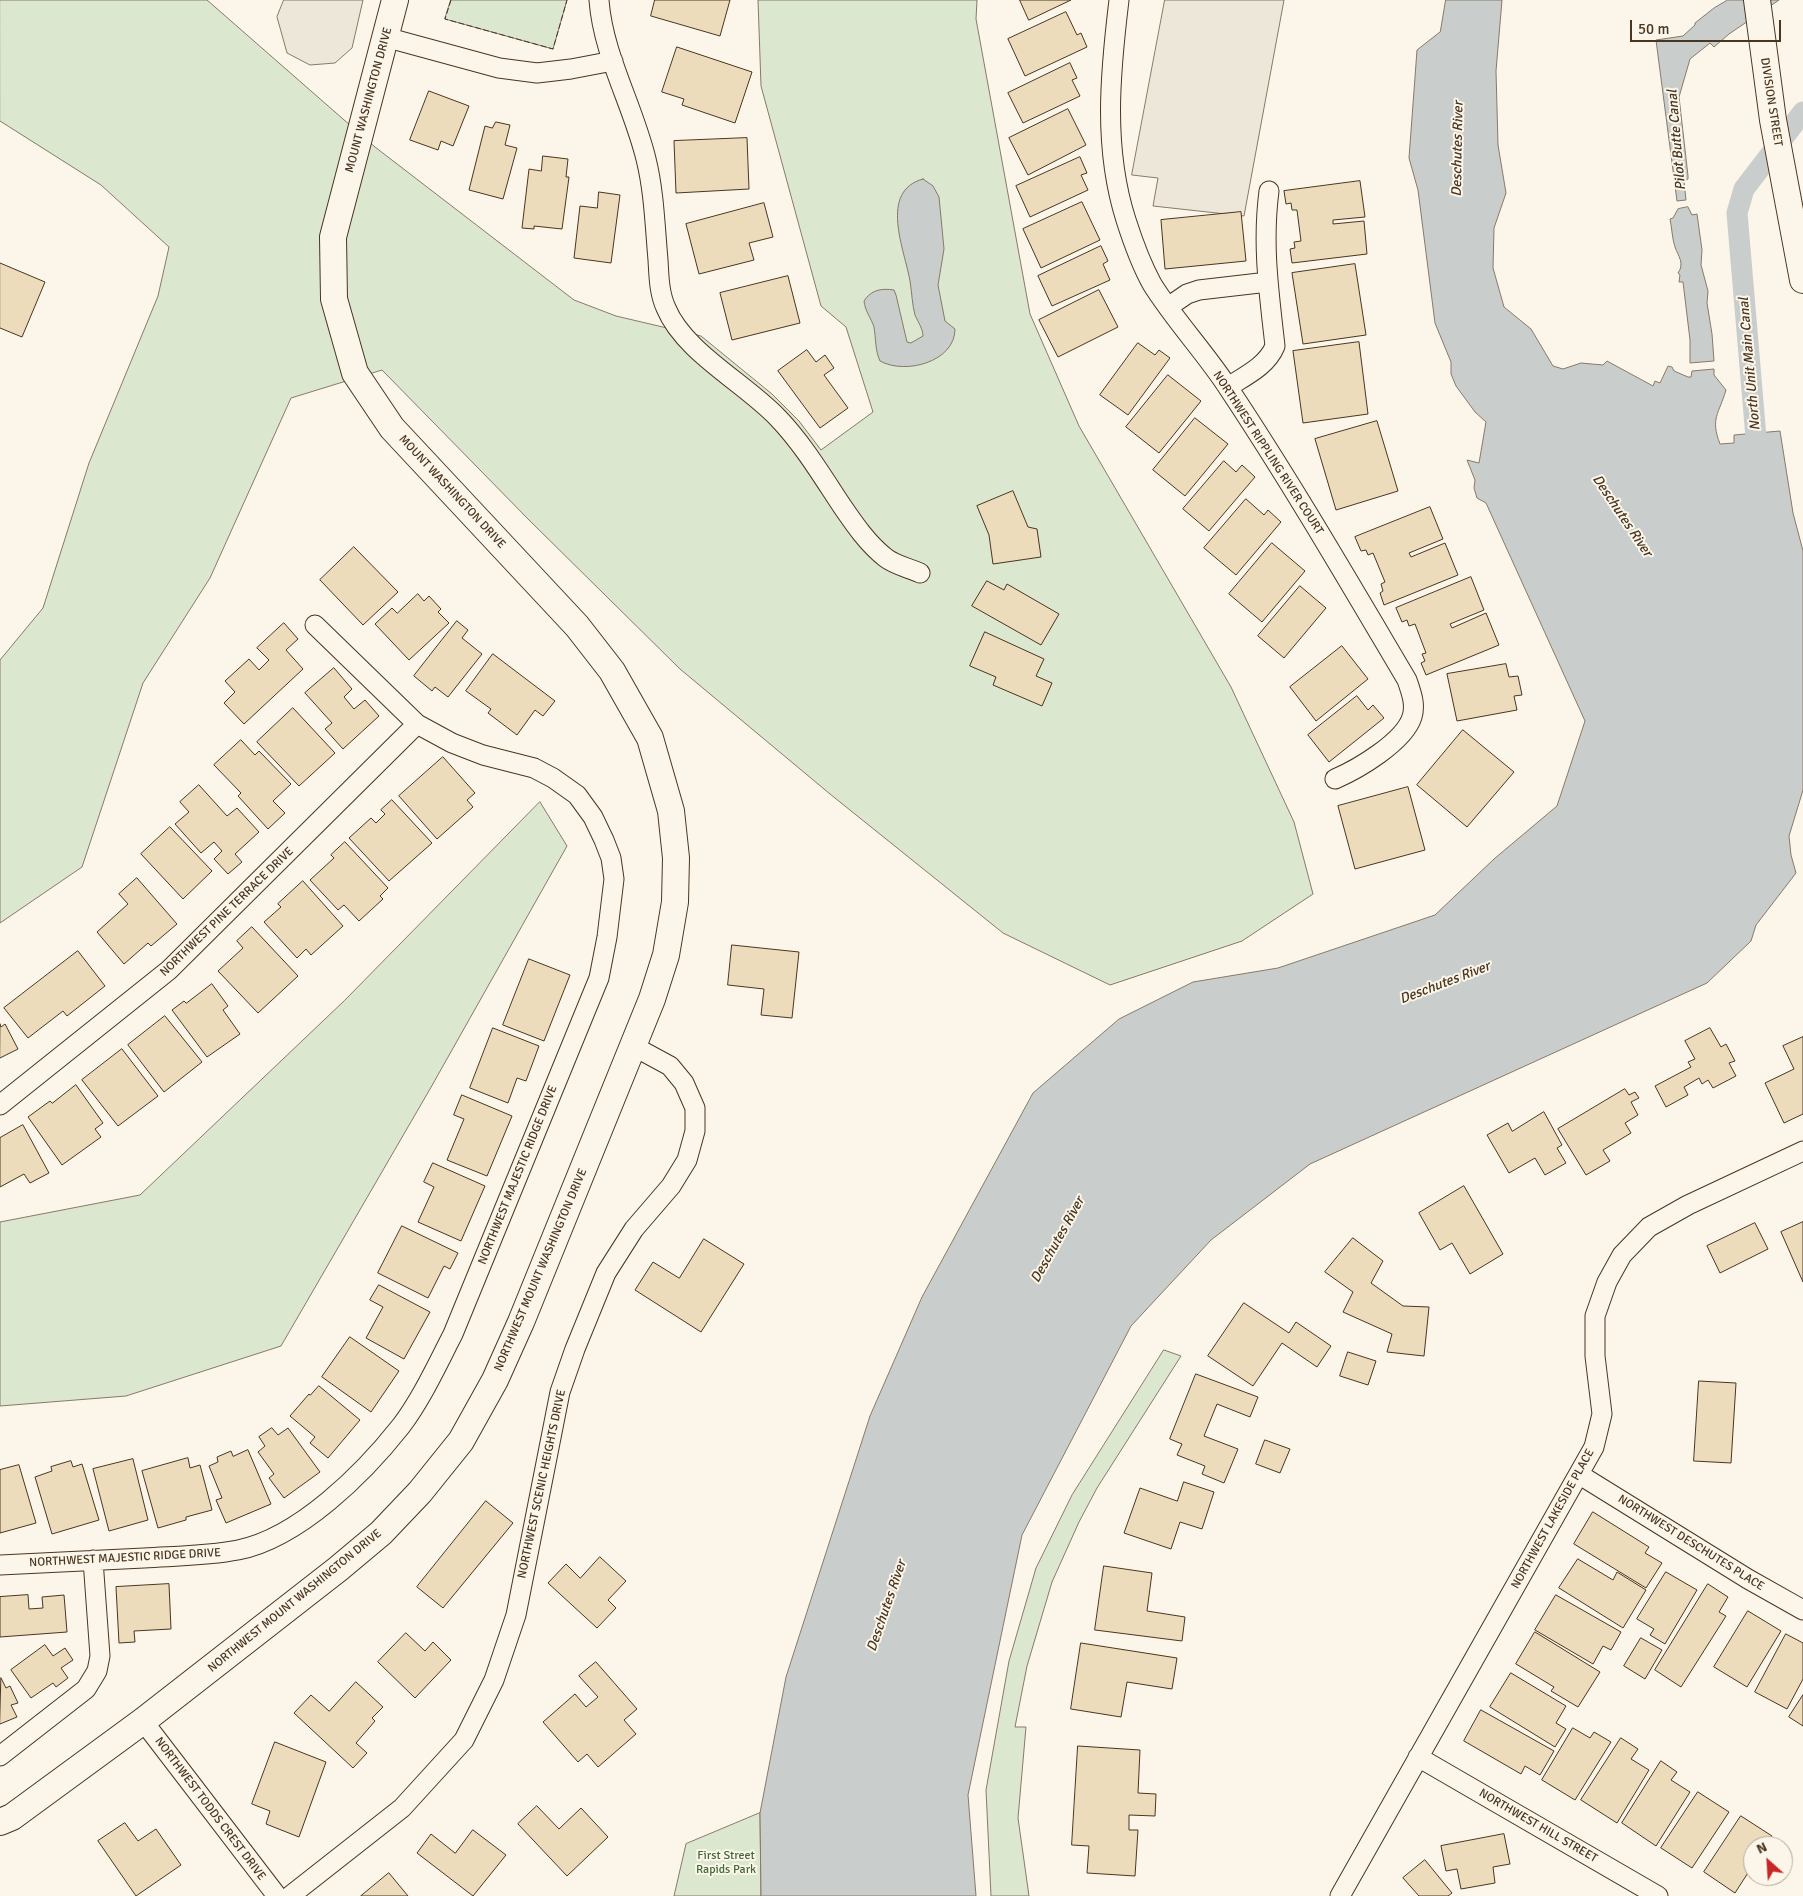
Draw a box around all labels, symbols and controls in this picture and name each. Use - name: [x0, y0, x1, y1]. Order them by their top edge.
- scale bar: [1633, 10, 1784, 42]
- text: 50 m: [1638, 20, 1669, 38]
- street label: MOUNT WASHINGTON DRIVE: [343, 26, 395, 174]
- street label: DIVISION STREET: [1757, 57, 1785, 147]
- water label: Pilot Butte Canal: [1664, 89, 1690, 191]
- water label: Deschutes River: [1449, 101, 1467, 197]
- water label: North Unit Main Canal: [1736, 297, 1764, 431]
- street label: NORTHWEST RIPPLING RIVER COURT: [1210, 369, 1326, 537]
- street label: MOUNT WASHINGTON DRIVE: [396, 432, 508, 552]
- water label: Deschutes River: [1588, 472, 1656, 560]
- street label: NORTHWEST PINE TERRACE DRIVE: [157, 844, 297, 980]
- water label: Deschutes River: [1397, 958, 1493, 1008]
- street label: NORTHWEST MAJESTIC RIDGE DRIVE: [475, 1083, 561, 1267]
- street label: NORTHWEST MOUNT WASHINGTON DRIVE: [492, 1166, 590, 1374]
- water label: Deschutes River: [1028, 1194, 1088, 1286]
- street label: NORTHWEST SCENIC HEIGHTS DRIVE: [515, 1388, 569, 1580]
- street label: NORTHWEST LAKESIDE PLACE: [1508, 1446, 1598, 1592]
- street label: NORTHWEST DESCHUTES PLACE: [1615, 1492, 1767, 1594]
- street label: NORTHWEST MOUNT WASHINGTON DRIVE: [205, 1526, 385, 1676]
- street label: NORTHWEST MAJESTIC RIDGE DRIVE: [29, 1546, 221, 1570]
- water label: Deschutes River: [864, 1558, 910, 1654]
- street label: NORTHWEST TODDS CREST DRIVE: [151, 1735, 269, 1883]
- street label: NORTHWEST HILL STREET: [1476, 1786, 1600, 1866]
- north arrow: [1743, 1836, 1793, 1886]
- text: N: [1754, 1838, 1770, 1858]
- park label: First Street Rapids Park: [696, 1849, 756, 1877]

